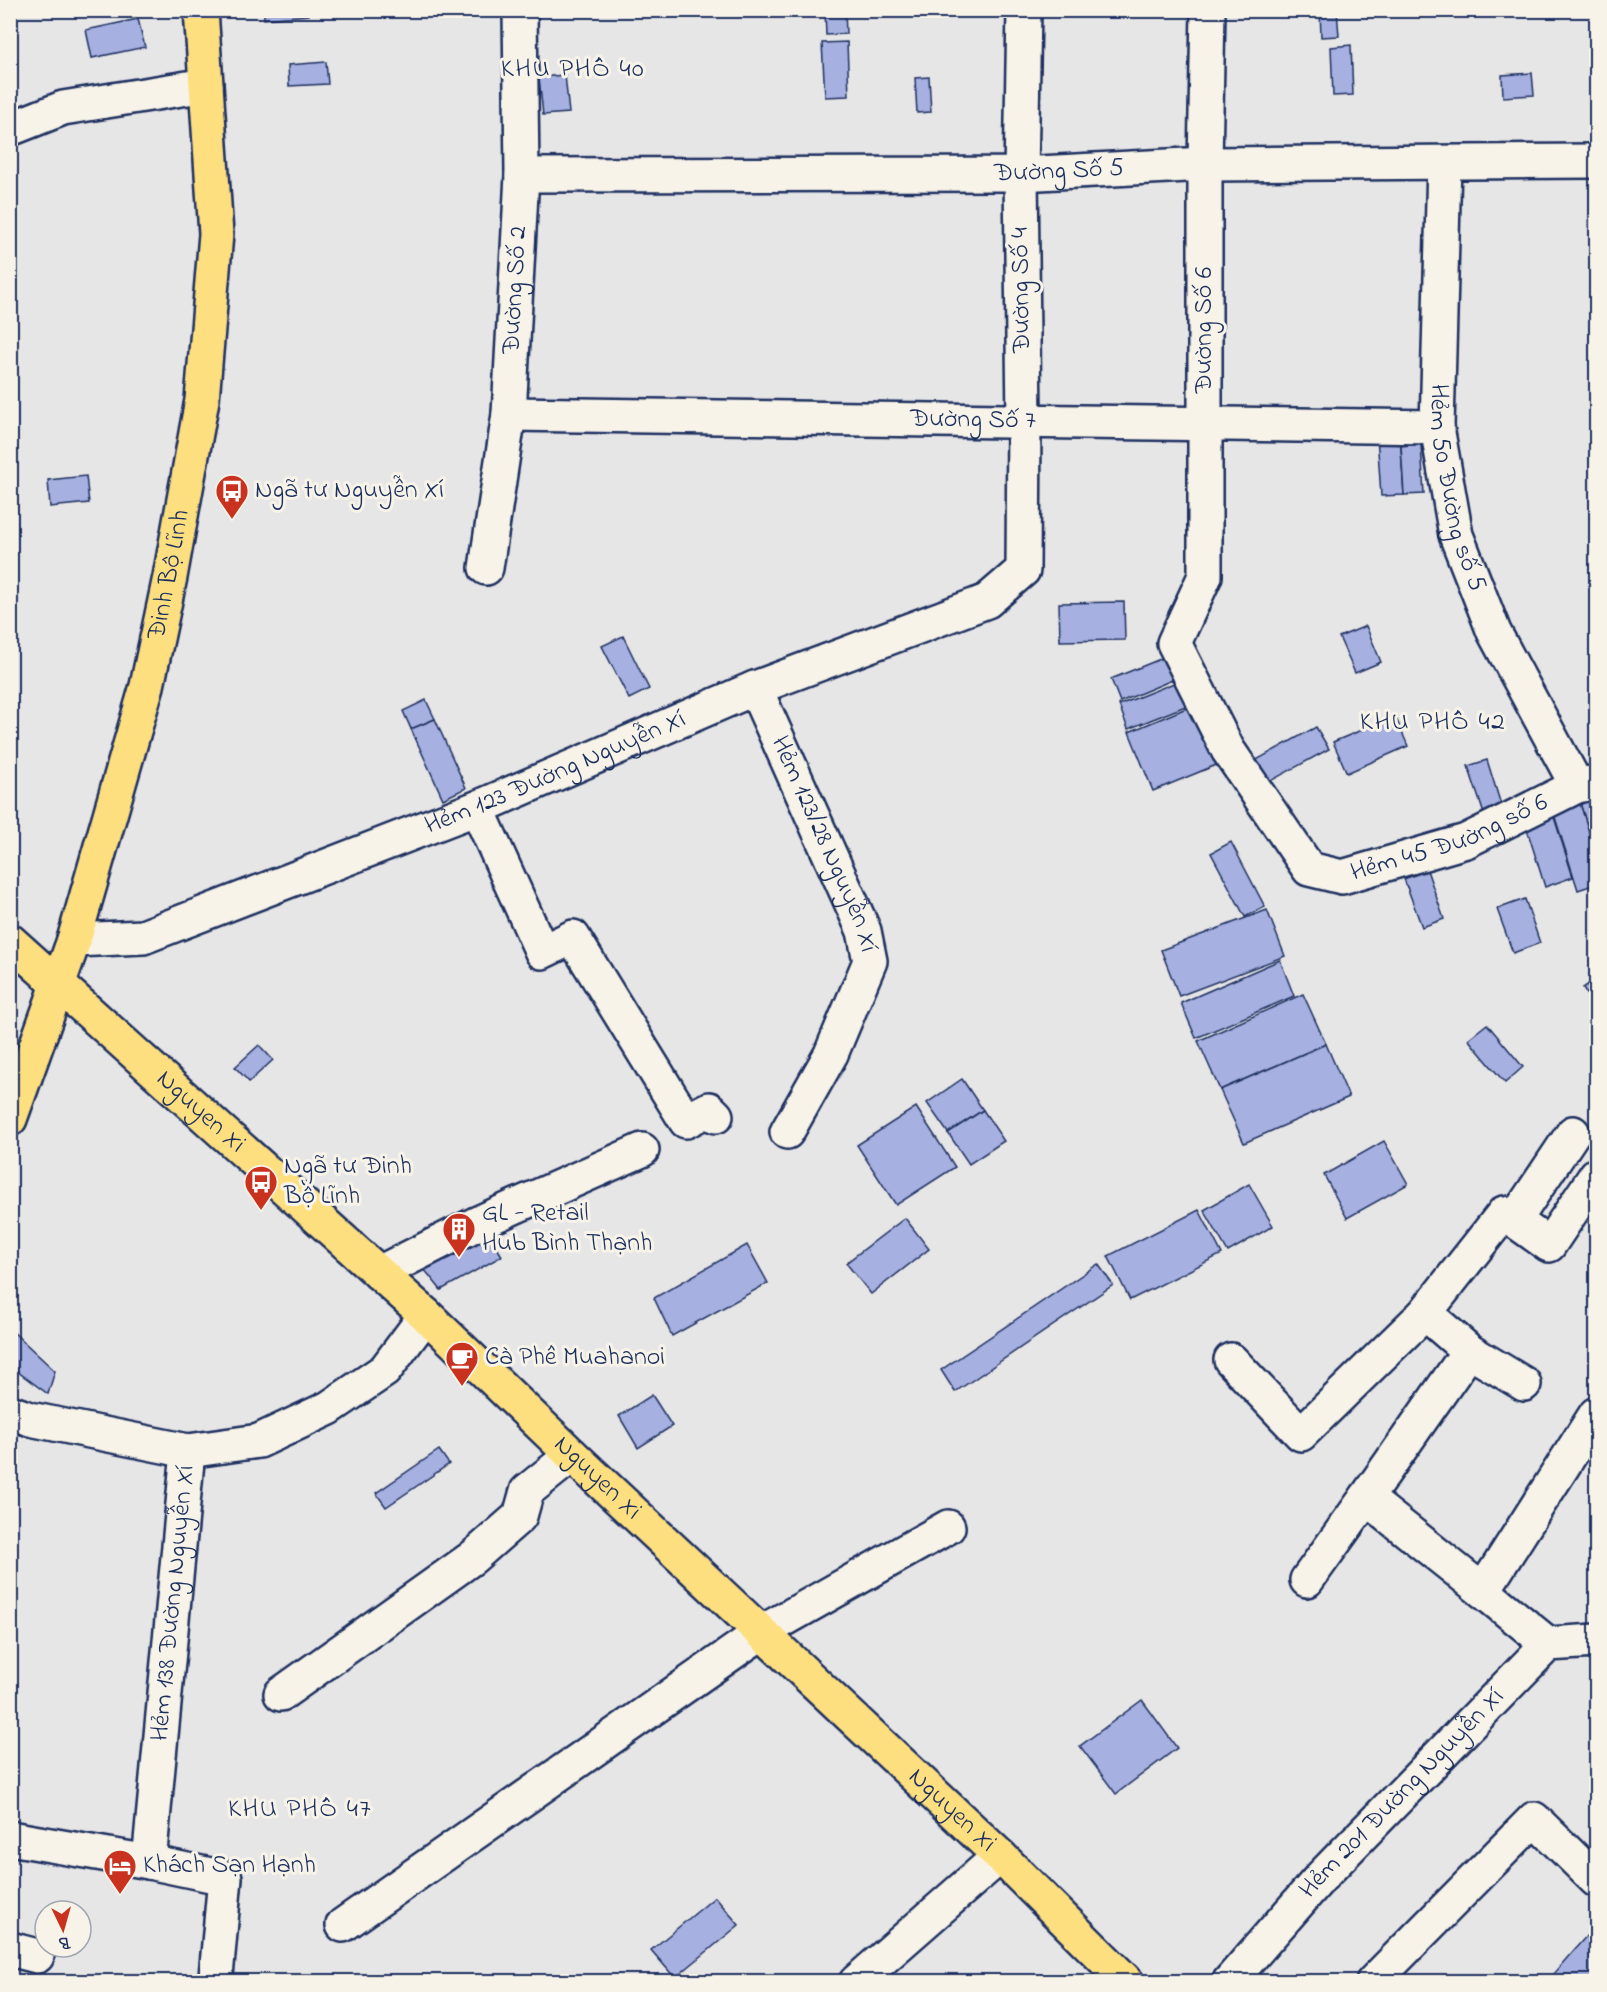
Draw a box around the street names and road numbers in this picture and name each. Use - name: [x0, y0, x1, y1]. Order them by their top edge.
- street label: Đường Số 5: [993, 149, 1125, 193]
- street label: Đường Số 2: [493, 225, 538, 356]
- street label: Đường Số 4: [1002, 226, 1042, 354]
- street label: Đường Số 6: [1186, 267, 1224, 394]
- street label: Hẻm 50 Đường số 5: [1418, 383, 1495, 598]
- street label: Đường Số 7: [909, 401, 1036, 440]
- street label: Đinh Bộ Lĩnh: [138, 507, 201, 644]
- street label: Hẻm 123 Đường Nguyễn Xí: [420, 701, 692, 845]
- street label: Hẻm 123/28 Nguyễn Xí: [760, 730, 887, 955]
- street label: Hẻm 45 Đường số 6: [1346, 784, 1555, 892]
- street label: Nguyen Xi: [147, 1062, 254, 1163]
- street label: Nguyen Xi: [544, 1427, 650, 1530]
- street label: Hẻm 138 Đường Nguyễn Xí: [142, 1463, 206, 1743]
- street label: Hẻm 201 Đường Nguyễn Xí: [1291, 1680, 1514, 1908]
- street label: Nguyen Xi: [899, 1760, 1005, 1862]

